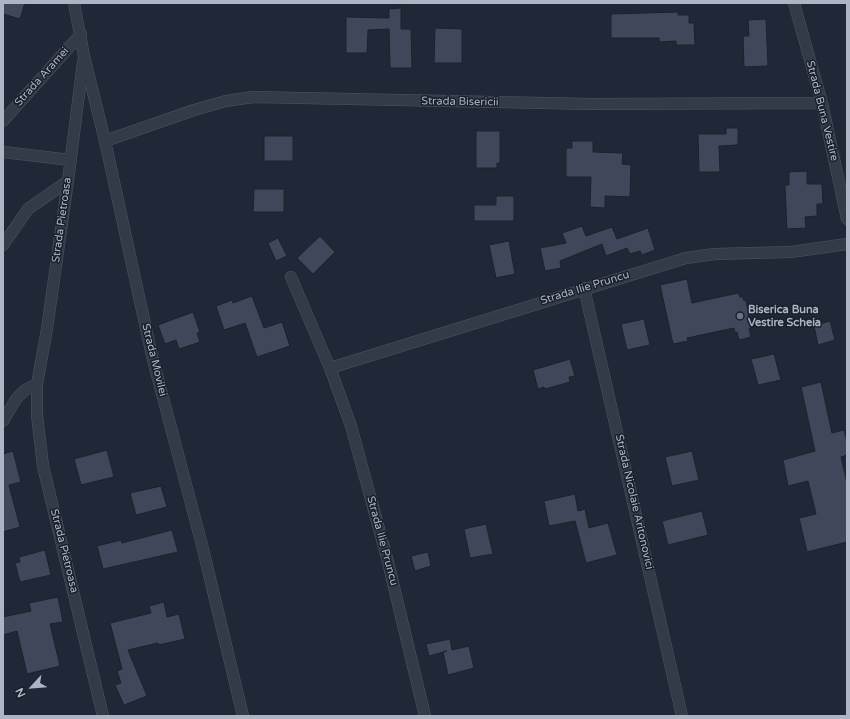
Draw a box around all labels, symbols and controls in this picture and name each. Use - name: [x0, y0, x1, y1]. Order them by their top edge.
- street label: Strada Aramei: [12, 45, 72, 109]
- street label: Strada Buna Vestire: [803, 60, 841, 162]
- street label: Strada Bisericii: [421, 95, 499, 109]
- street label: Strada Pietroasa: [49, 177, 75, 263]
- street label: Strada Ilie Pruncu: [539, 268, 631, 308]
- place label: Biserica Buna Vestire Scheia: [748, 303, 821, 329]
- marker: Biserica Buna Vestire Scheia: [735, 311, 745, 321]
- street label: Strada Movilei: [139, 322, 169, 398]
- street label: Strada Nicolaie Aritonovici: [612, 433, 656, 571]
- street label: Strada Ilie Pruncu: [364, 495, 400, 587]
- street label: Strada Pietroasa: [47, 508, 81, 594]
- north arrow: [12, 667, 52, 707]
- text: N: [13, 686, 29, 699]

